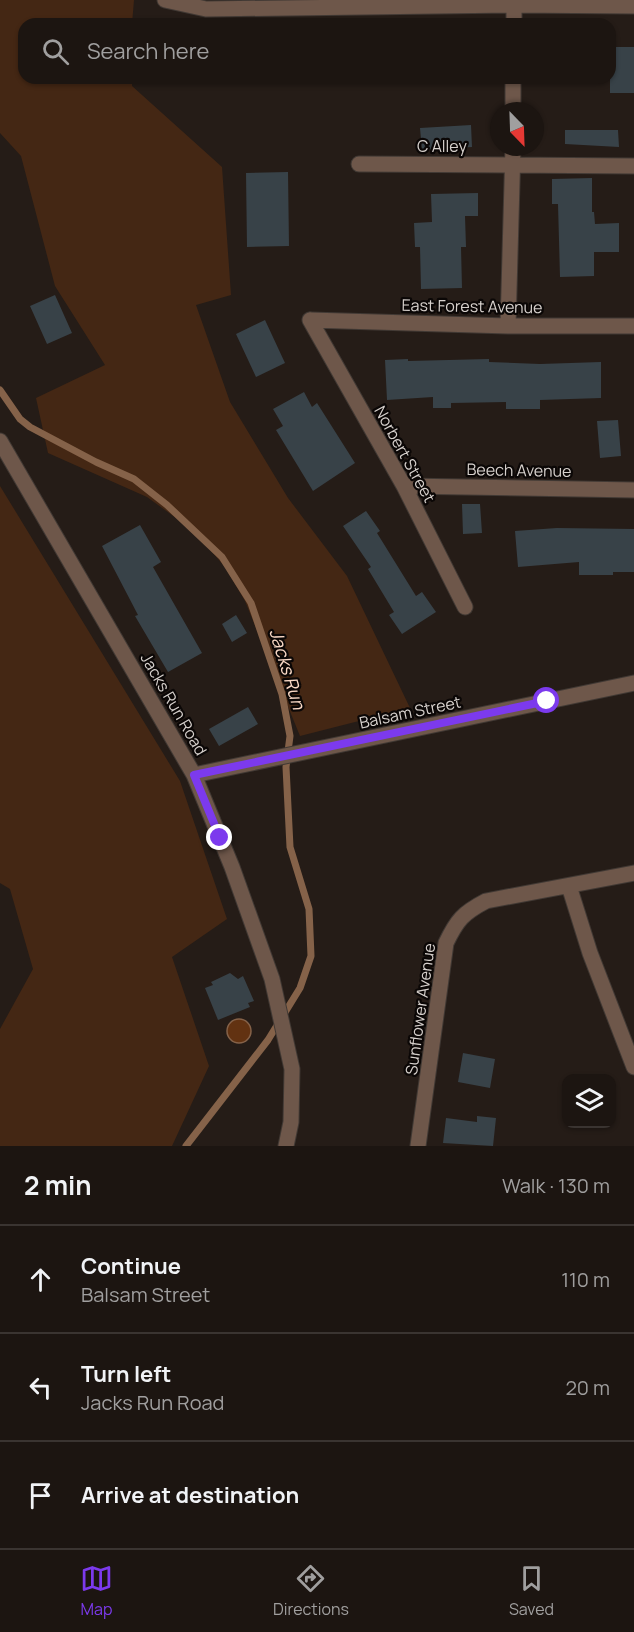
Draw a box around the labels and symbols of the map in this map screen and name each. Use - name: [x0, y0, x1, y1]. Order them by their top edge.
- north arrow: [490, 102, 544, 156]
- street label: C Alley: [417, 135, 468, 157]
- street label: East Forest Avenue: [401, 294, 543, 318]
- street label: Norbert Street: [369, 402, 441, 506]
- street label: Beech Avenue: [466, 458, 572, 482]
- water label: Jacks Run: [264, 626, 312, 713]
- street label: Jacks Run Road: [136, 649, 212, 759]
- route start: [533, 687, 559, 713]
- street label: Balsam Street: [357, 690, 463, 734]
- route end: [206, 824, 232, 850]
- street label: Sunflower Avenue: [400, 942, 440, 1076]

